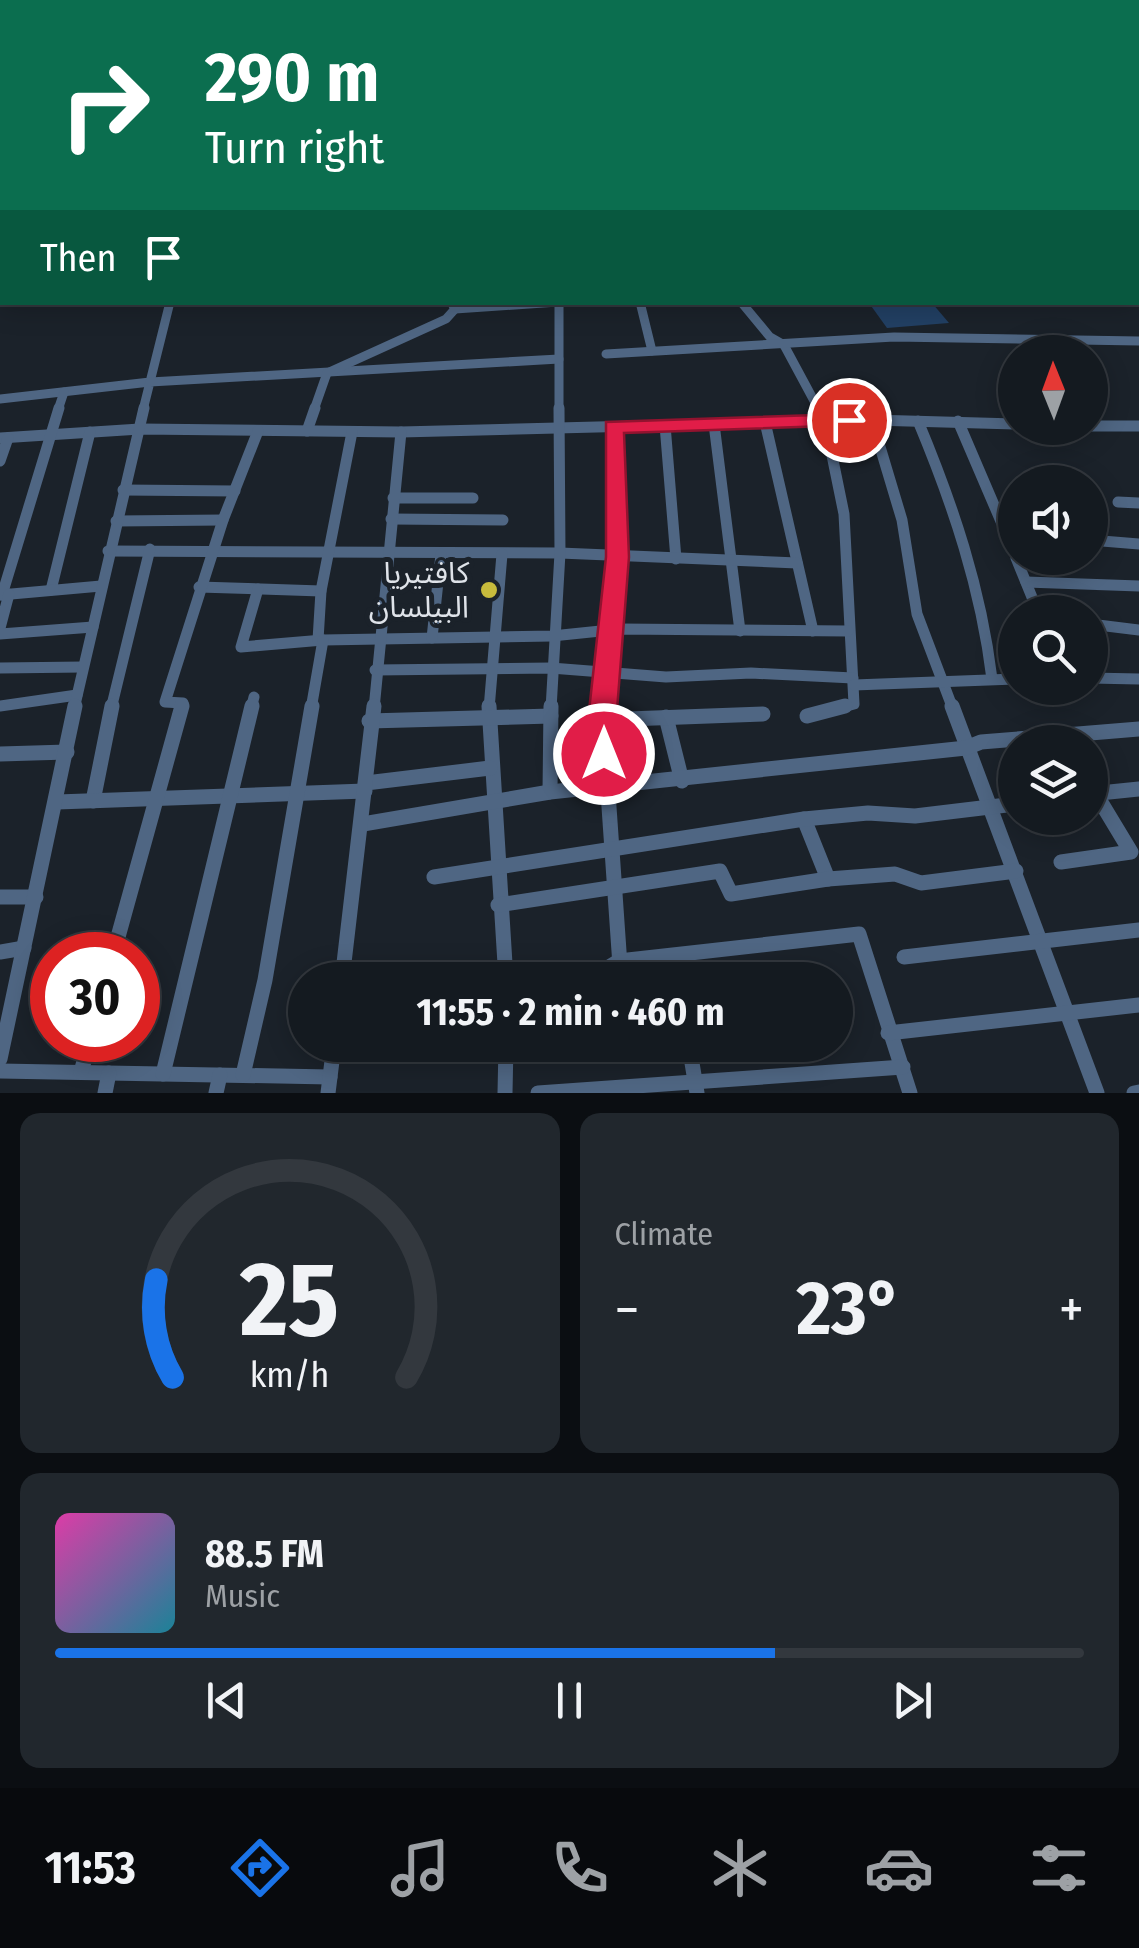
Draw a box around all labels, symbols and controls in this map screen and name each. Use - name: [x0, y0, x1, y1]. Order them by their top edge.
- text: 290 m: [205, 36, 379, 120]
- icon: right: [40, 40, 170, 170]
- text: Turn right: [205, 121, 384, 175]
- icon: arrive: [136, 230, 191, 285]
- text: Then: [40, 235, 116, 281]
- north arrow: [998, 335, 1108, 445]
- map controls: [998, 335, 1108, 835]
- pin: [807, 378, 892, 463]
- icon: arrive: [822, 393, 877, 448]
- button: sound: [998, 465, 1108, 575]
- place label: كافتيريا البيلسان: [369, 555, 470, 625]
- marker: كافتيريا البيلسان: [478, 579, 500, 601]
- button: search: [998, 595, 1108, 705]
- position arrow: [552, 702, 656, 806]
- button: layers: [998, 725, 1108, 835]
- speed limit sign: 30: [30, 932, 160, 1062]
- text: 11:55 · 2 min · 460 m: [417, 989, 724, 1035]
- text: Climate: [615, 1215, 713, 1253]
- text: 25: [239, 1238, 339, 1363]
- text: 23°: [796, 1264, 902, 1354]
- text: −: [615, 1277, 639, 1343]
- text: +: [1059, 1277, 1084, 1343]
- text: km/h: [250, 1354, 330, 1396]
- text: 88.5 FM: [205, 1531, 324, 1577]
- text: Music: [205, 1577, 280, 1615]
- icon: previous: [199, 1673, 254, 1728]
- icon: pause: [542, 1673, 597, 1728]
- icon: next: [885, 1673, 940, 1728]
- icon: directions: [225, 1833, 295, 1903]
- icon: music: [385, 1833, 455, 1903]
- icon: phone: [545, 1833, 615, 1903]
- icon: climate: [705, 1833, 775, 1903]
- icon: car: [864, 1833, 934, 1903]
- icon: filters: [1024, 1833, 1094, 1903]
- text: 11:53: [45, 1841, 136, 1895]

